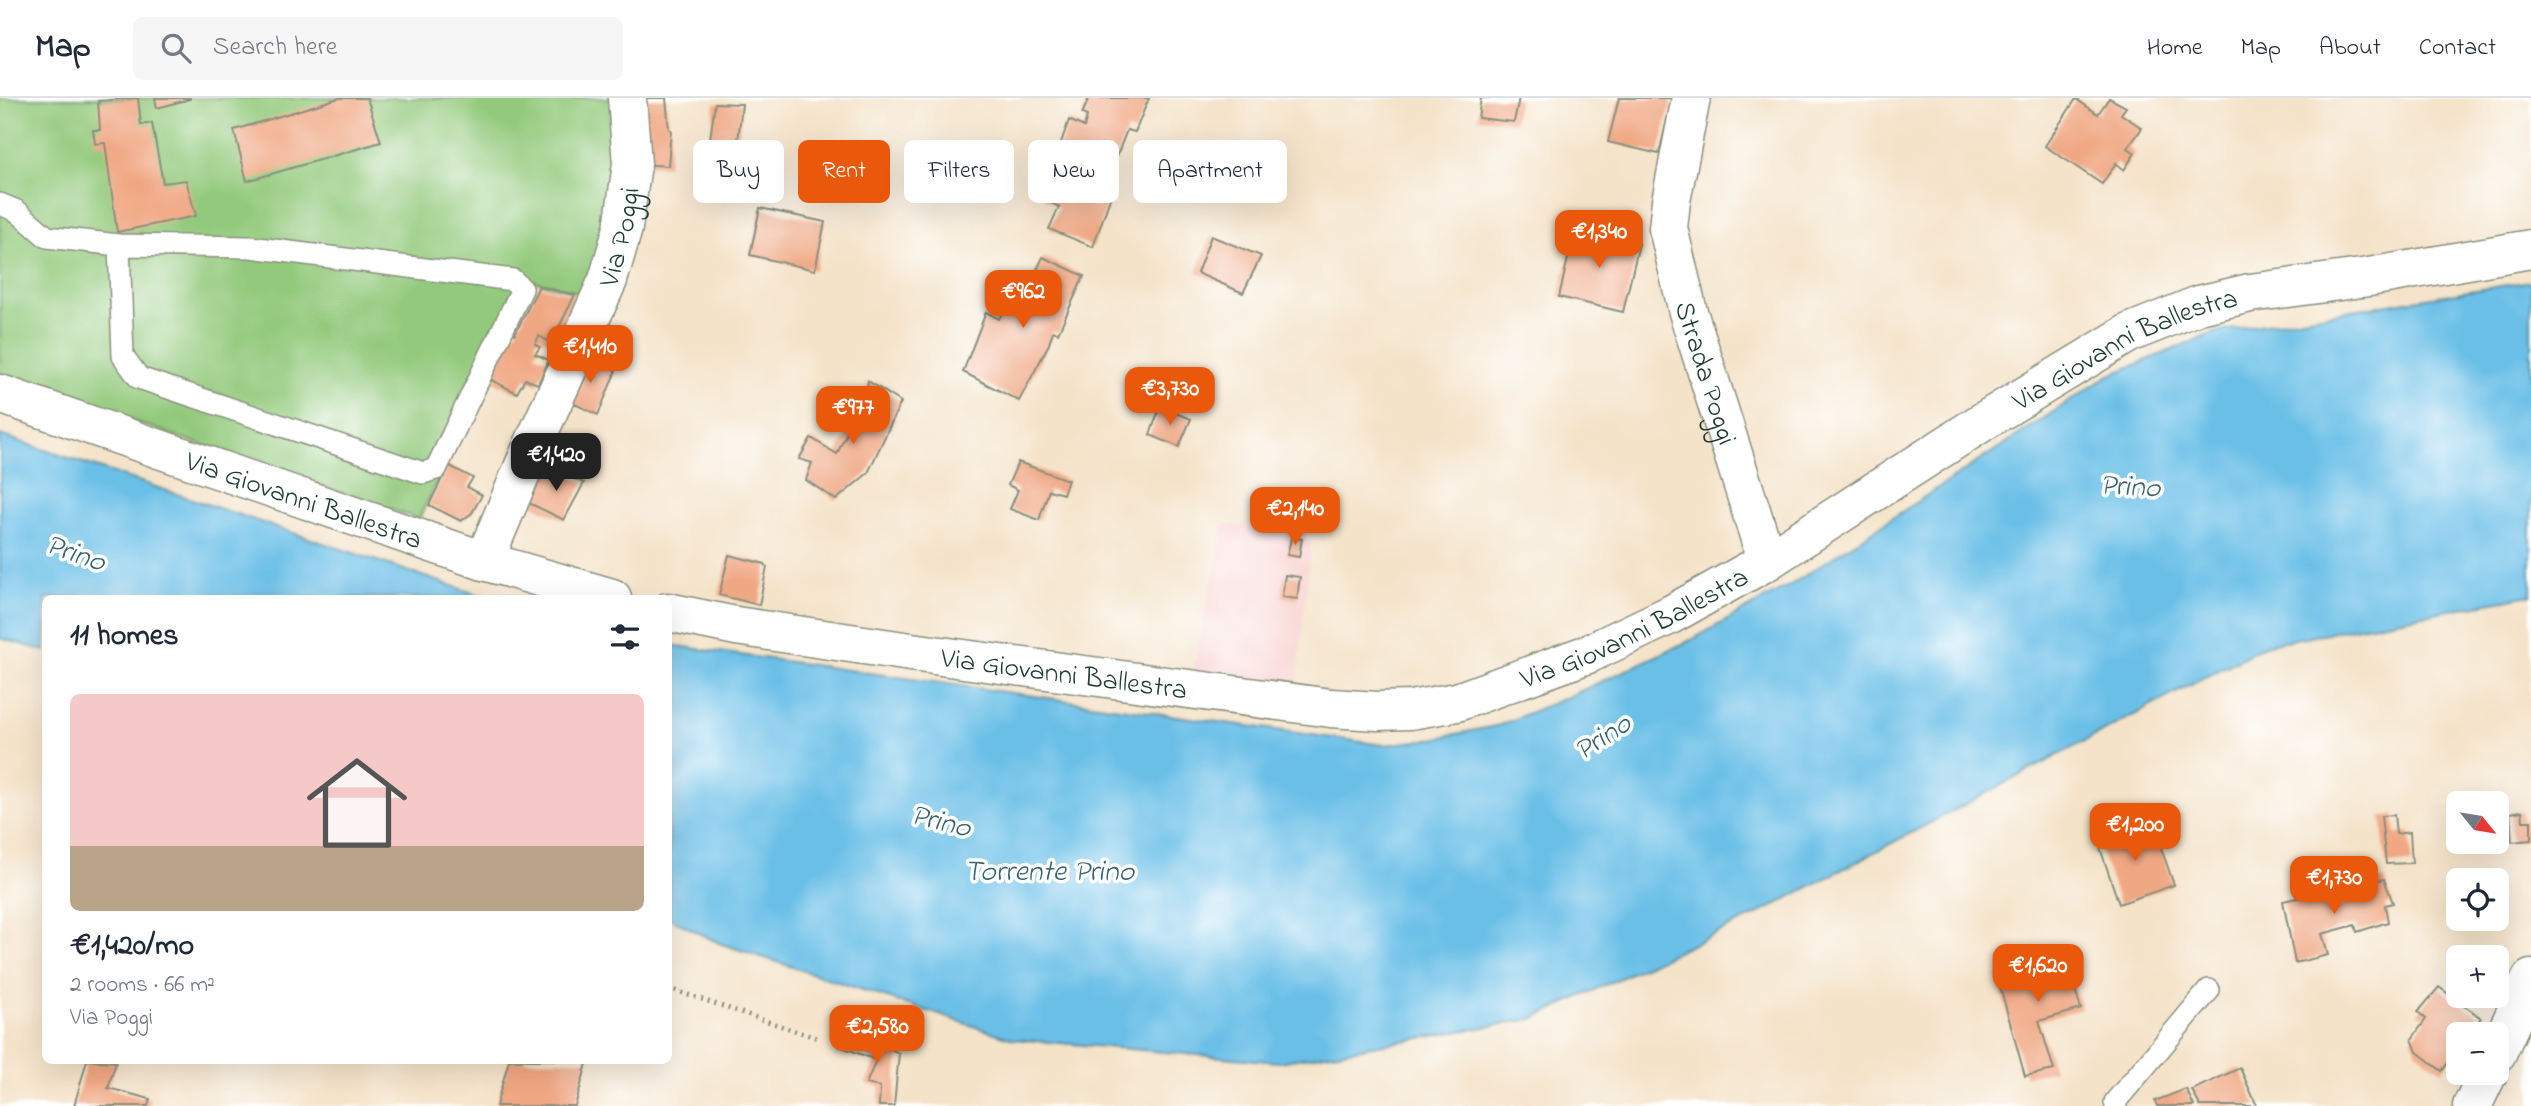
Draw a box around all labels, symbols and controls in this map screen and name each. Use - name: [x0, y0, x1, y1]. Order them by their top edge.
- search box: [133, 17, 623, 80]
- text: Map: [35, 24, 91, 72]
- icon: search: [157, 29, 195, 67]
- text: Search here: [213, 29, 337, 67]
- text: Home: [2147, 31, 2203, 66]
- text: Map: [2241, 31, 2281, 66]
- text: About: [2319, 31, 2381, 66]
- text: Contact: [2419, 31, 2496, 66]
- chip: Buy: [693, 140, 784, 203]
- chip: Rent: [798, 140, 890, 203]
- chip: Filters: [904, 140, 1014, 203]
- chip: New: [1028, 140, 1119, 203]
- chip: Apartment: [1133, 140, 1287, 203]
- street label: Via Poggi: [590, 185, 653, 293]
- pin: €1,340: [1542, 211, 1656, 270]
- text: €1,340: [1571, 216, 1627, 249]
- pin: €962: [982, 271, 1064, 330]
- text: €962: [1001, 276, 1045, 309]
- street label: Via Giovanni Ballestra: [2005, 280, 2242, 424]
- street label: Strada Poggi: [1662, 298, 1746, 451]
- pin: €1,410: [533, 326, 647, 385]
- text: €1,410: [563, 331, 617, 364]
- pin: €3,730: [1113, 368, 1227, 427]
- text: €3,730: [1141, 373, 1199, 406]
- pin: €977: [812, 386, 894, 446]
- text: €977: [832, 392, 874, 425]
- pin: €1,420: [499, 434, 613, 493]
- text: €1,420: [527, 439, 585, 472]
- street label: Via Giovanni Ballestra: [178, 442, 427, 562]
- water label: Prino: [2098, 464, 2163, 512]
- pin: €2,140: [1238, 488, 1352, 547]
- text: €2,140: [1266, 493, 1324, 526]
- water label: Prino: [39, 524, 112, 586]
- street label: Via Giovanni Ballestra: [1514, 558, 1757, 701]
- text: 11 homes: [70, 615, 178, 659]
- icon: filters: [606, 618, 644, 656]
- street label: Via Giovanni Ballestra: [937, 639, 1189, 713]
- water label: Prino: [1566, 703, 1642, 773]
- icon: home: [294, 740, 420, 866]
- north arrow: [2446, 791, 2510, 854]
- map controls: [2446, 791, 2509, 1085]
- water label: Prino: [906, 794, 976, 852]
- pin: €1,200: [2078, 804, 2192, 863]
- text: €1,200: [2106, 809, 2164, 842]
- water label: Torrente Prino: [964, 851, 1135, 895]
- pin: €1,730: [2277, 856, 2391, 916]
- text: €1,730: [2306, 862, 2362, 895]
- button: locate: [2446, 868, 2509, 931]
- text: €1,420/mo: [70, 925, 194, 969]
- pin: €1,620: [1981, 944, 2095, 1004]
- button: +: [2446, 945, 2509, 1008]
- text: €1,620: [2009, 950, 2067, 983]
- text: 2 rooms · 66 m²: [70, 969, 215, 1002]
- text: Via Poggi: [70, 1002, 153, 1035]
- pin: €2,580: [820, 1006, 934, 1065]
- text: €2,580: [845, 1011, 909, 1044]
- button: −: [2446, 1022, 2509, 1085]

